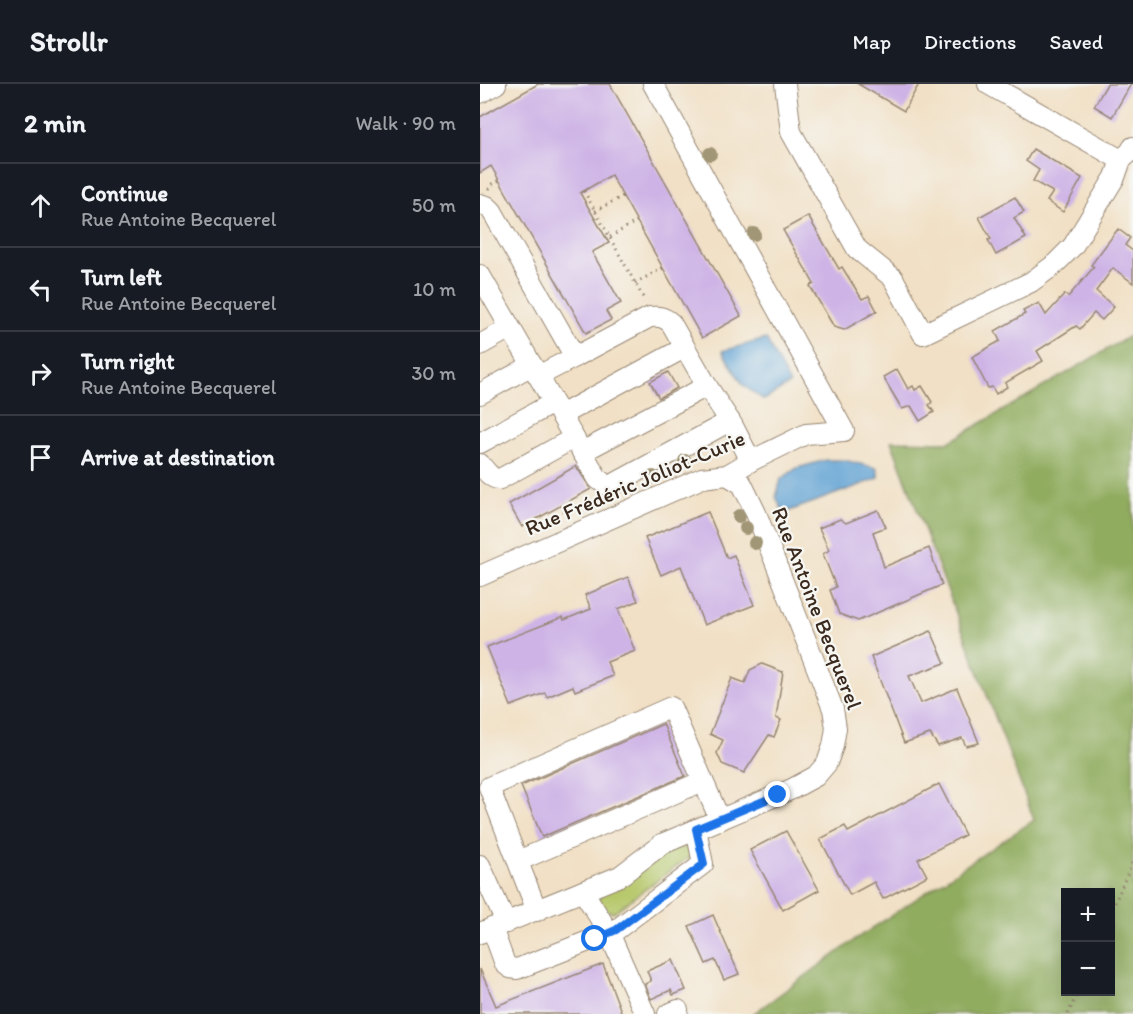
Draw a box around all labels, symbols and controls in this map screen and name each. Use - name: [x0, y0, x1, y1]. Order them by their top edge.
- text: Strollr: [30, 24, 108, 58]
- text: Map: [853, 29, 891, 54]
- text: Directions: [924, 29, 1016, 54]
- text: Saved: [1049, 29, 1103, 54]
- text: 2 min: [24, 107, 86, 139]
- text: Walk · 90 m: [355, 111, 456, 135]
- text: Continue: [81, 180, 168, 207]
- icon: ahead: [24, 189, 57, 222]
- text: 50 m: [412, 193, 456, 217]
- text: Rue Antoine Becquerel: [81, 207, 276, 231]
- text: Turn left: [81, 264, 162, 291]
- icon: left: [24, 273, 57, 306]
- text: 10 m: [413, 277, 456, 301]
- text: Rue Antoine Becquerel: [81, 291, 276, 315]
- text: Turn right: [81, 348, 175, 375]
- icon: right: [24, 357, 57, 390]
- text: 30 m: [411, 361, 456, 385]
- text: Rue Antoine Becquerel: [81, 375, 276, 399]
- street label: Rue Frédéric Joliot-Curie: [521, 424, 749, 542]
- icon: arrive: [24, 441, 57, 474]
- text: Arrive at destination: [81, 444, 275, 471]
- street label: Rue Antoine Becquerel: [766, 503, 868, 713]
- route end: [764, 781, 790, 807]
- map controls: [1061, 888, 1115, 996]
- button: +: [1061, 888, 1115, 942]
- route start: [581, 925, 607, 951]
- button: −: [1061, 942, 1115, 996]

